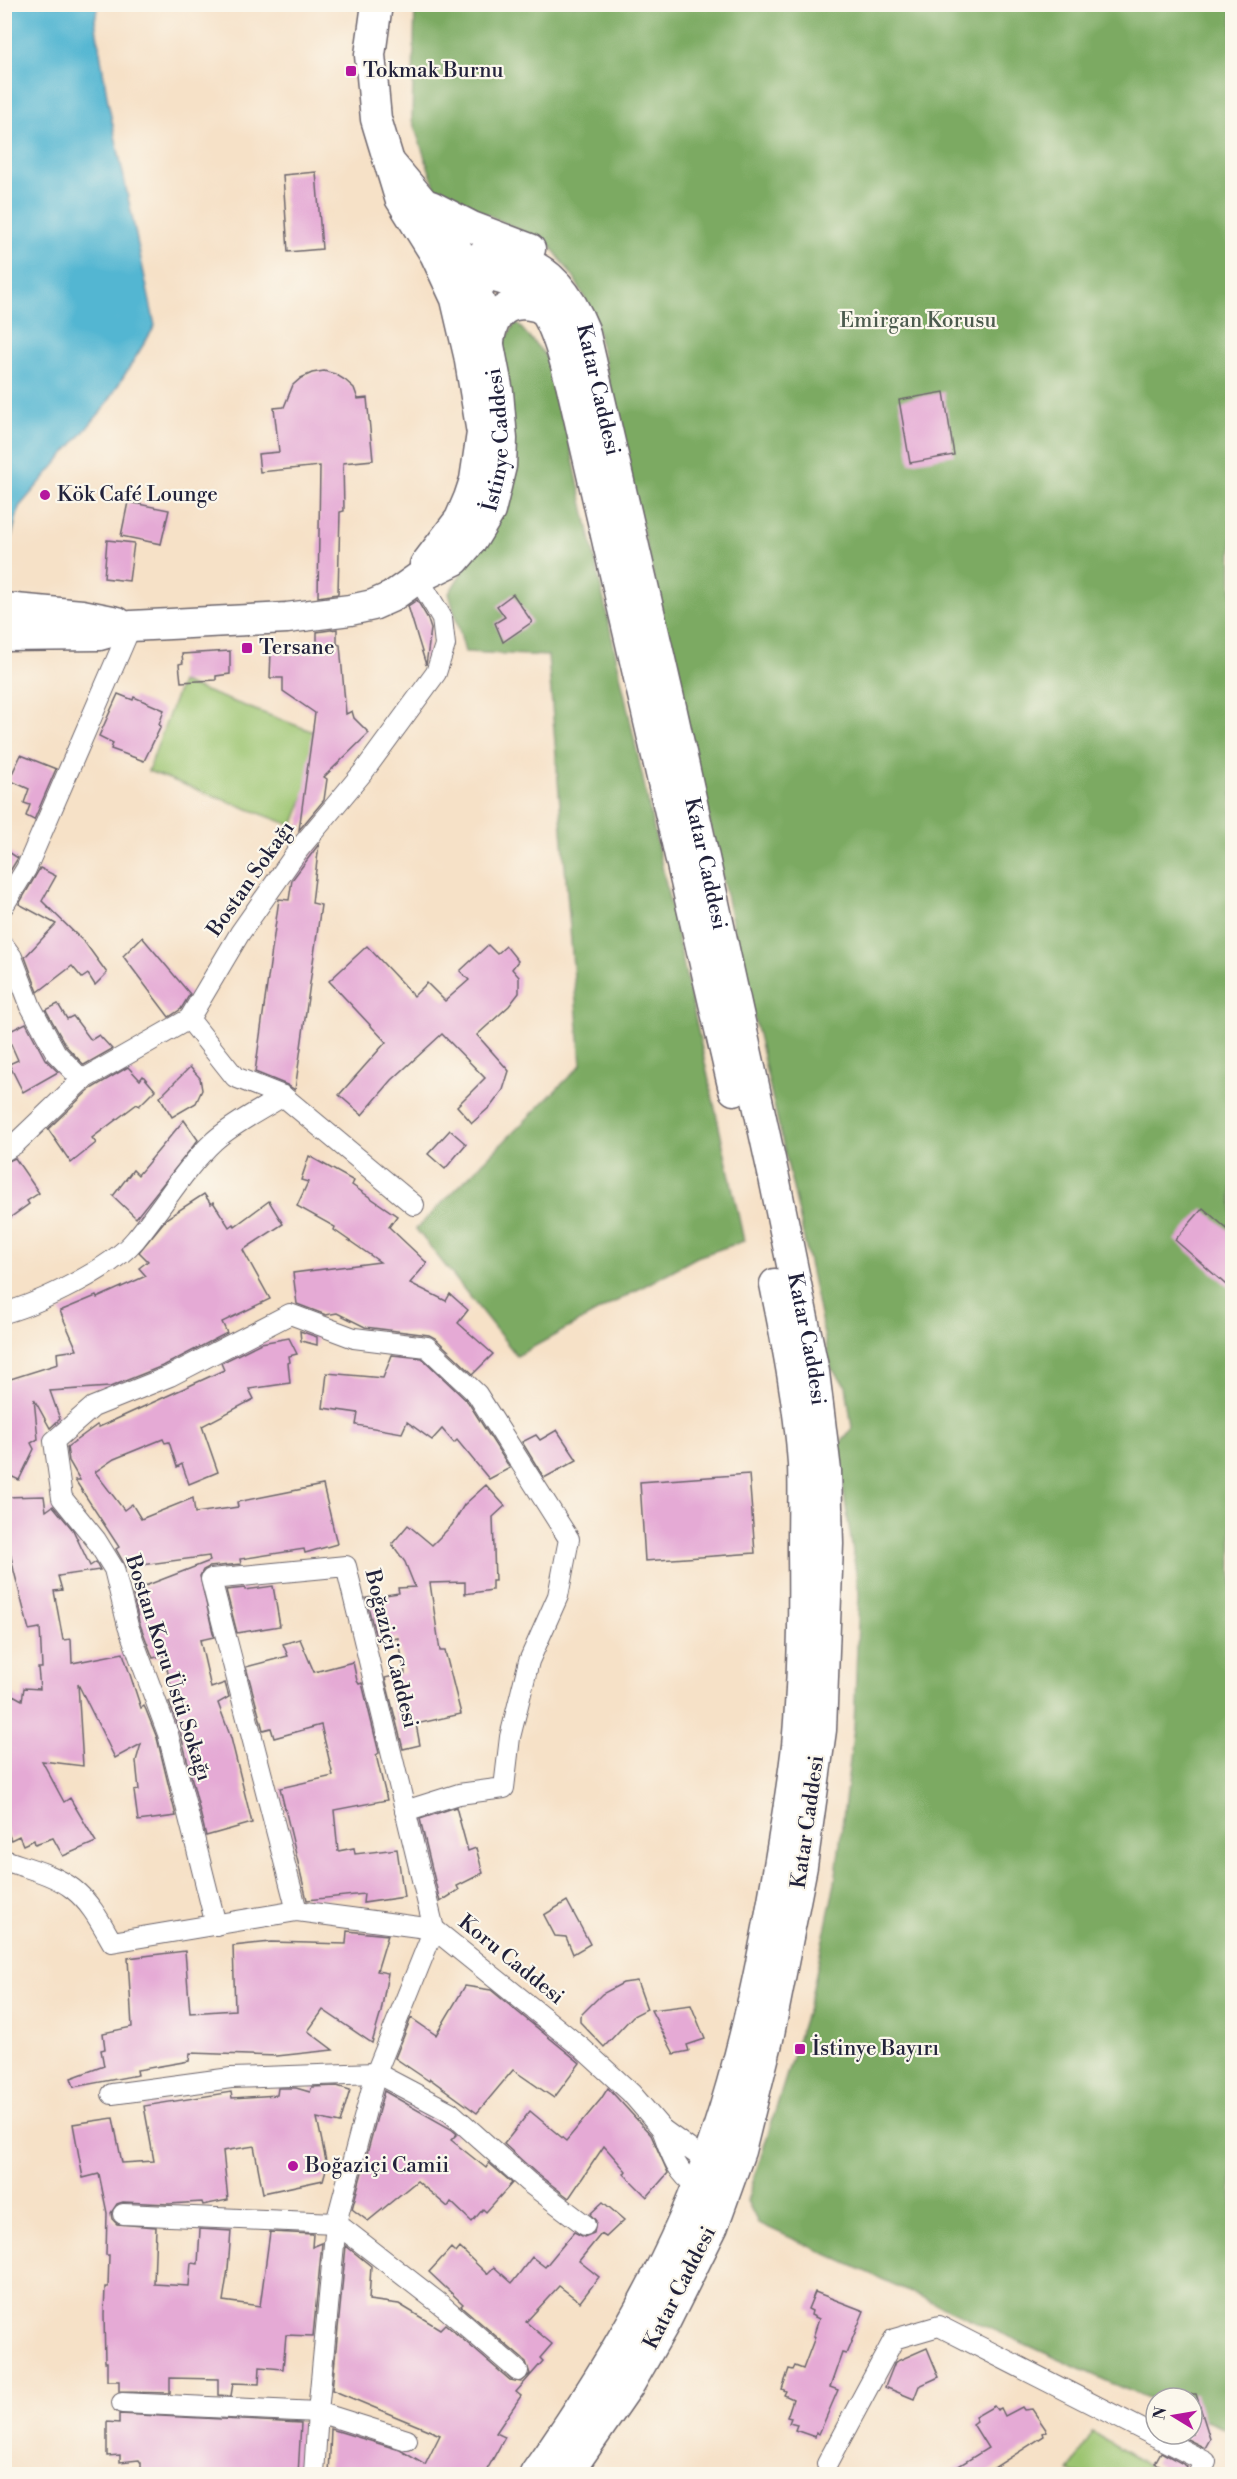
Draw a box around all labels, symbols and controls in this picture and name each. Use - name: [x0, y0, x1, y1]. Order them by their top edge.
- place label: Tokmak Burnu: [363, 58, 504, 84]
- marker: Tokmak Burnu: [344, 64, 358, 78]
- park label: Emirgan Korusu: [840, 308, 996, 334]
- street label: Katar Caddesi: [570, 321, 626, 458]
- street label: İstinye Caddesi: [475, 366, 515, 514]
- place label: Kök Café Lounge: [57, 482, 218, 508]
- marker: Kök Café Lounge: [38, 488, 52, 502]
- place label: Tersane: [259, 635, 335, 661]
- marker: Tersane: [240, 641, 254, 655]
- street label: Katar Caddesi: [678, 795, 732, 932]
- street label: Bostan Sokağı: [201, 816, 300, 943]
- street label: Katar Caddesi: [781, 1271, 831, 1407]
- street label: Bostan Koru Üstü Sokağı: [119, 1550, 219, 1784]
- street label: Boğaziçi Caddesi: [358, 1566, 423, 1731]
- street label: Katar Caddesi: [786, 1754, 830, 1890]
- street label: Koru Caddesi: [453, 1909, 569, 2011]
- place label: İstinye Bayırı: [812, 2034, 939, 2062]
- marker: İstinye Bayırı: [793, 2042, 807, 2056]
- place label: Boğaziçi Camii: [304, 2153, 449, 2179]
- marker: Boğaziçi Camii: [286, 2159, 300, 2173]
- street label: Katar Caddesi: [638, 2222, 722, 2354]
- north arrow: [1144, 2386, 1204, 2446]
- text: N: [1149, 2405, 1171, 2421]

